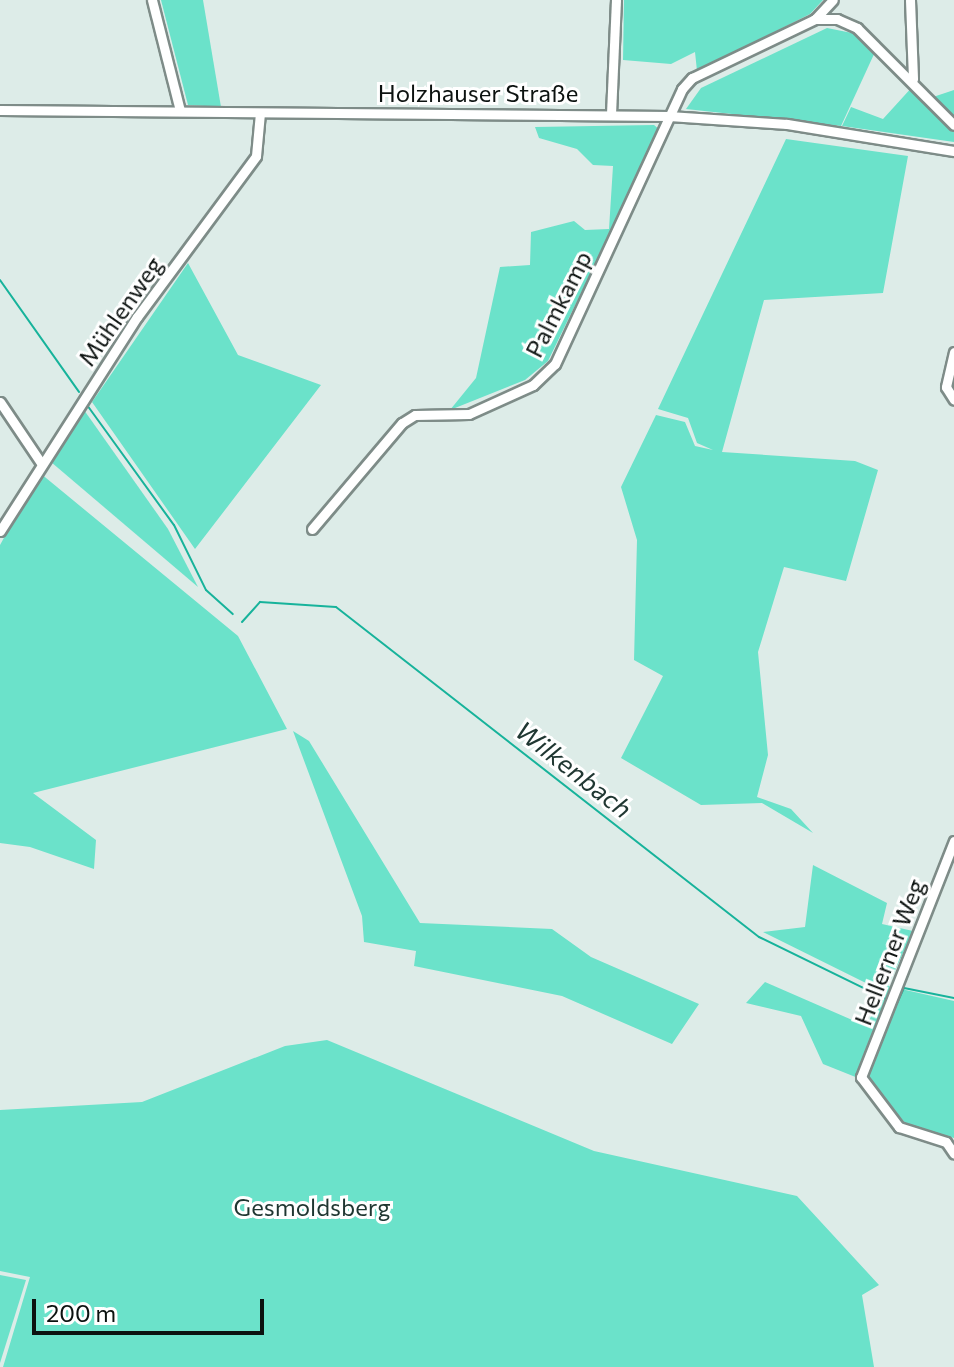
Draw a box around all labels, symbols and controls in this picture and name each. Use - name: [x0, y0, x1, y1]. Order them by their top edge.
- street label: Holzhauser Straße: [378, 79, 578, 107]
- street label: Palmkamp: [519, 246, 597, 362]
- street label: Mühlenweg: [72, 251, 168, 371]
- water label: Wilkenbach: [510, 714, 638, 824]
- street label: Hellerner Weg: [848, 875, 930, 1029]
- park label: Gesmoldsberg: [234, 1193, 390, 1221]
- scale bar: [36, 1283, 268, 1333]
- text: 200 m: [46, 1298, 116, 1327]

